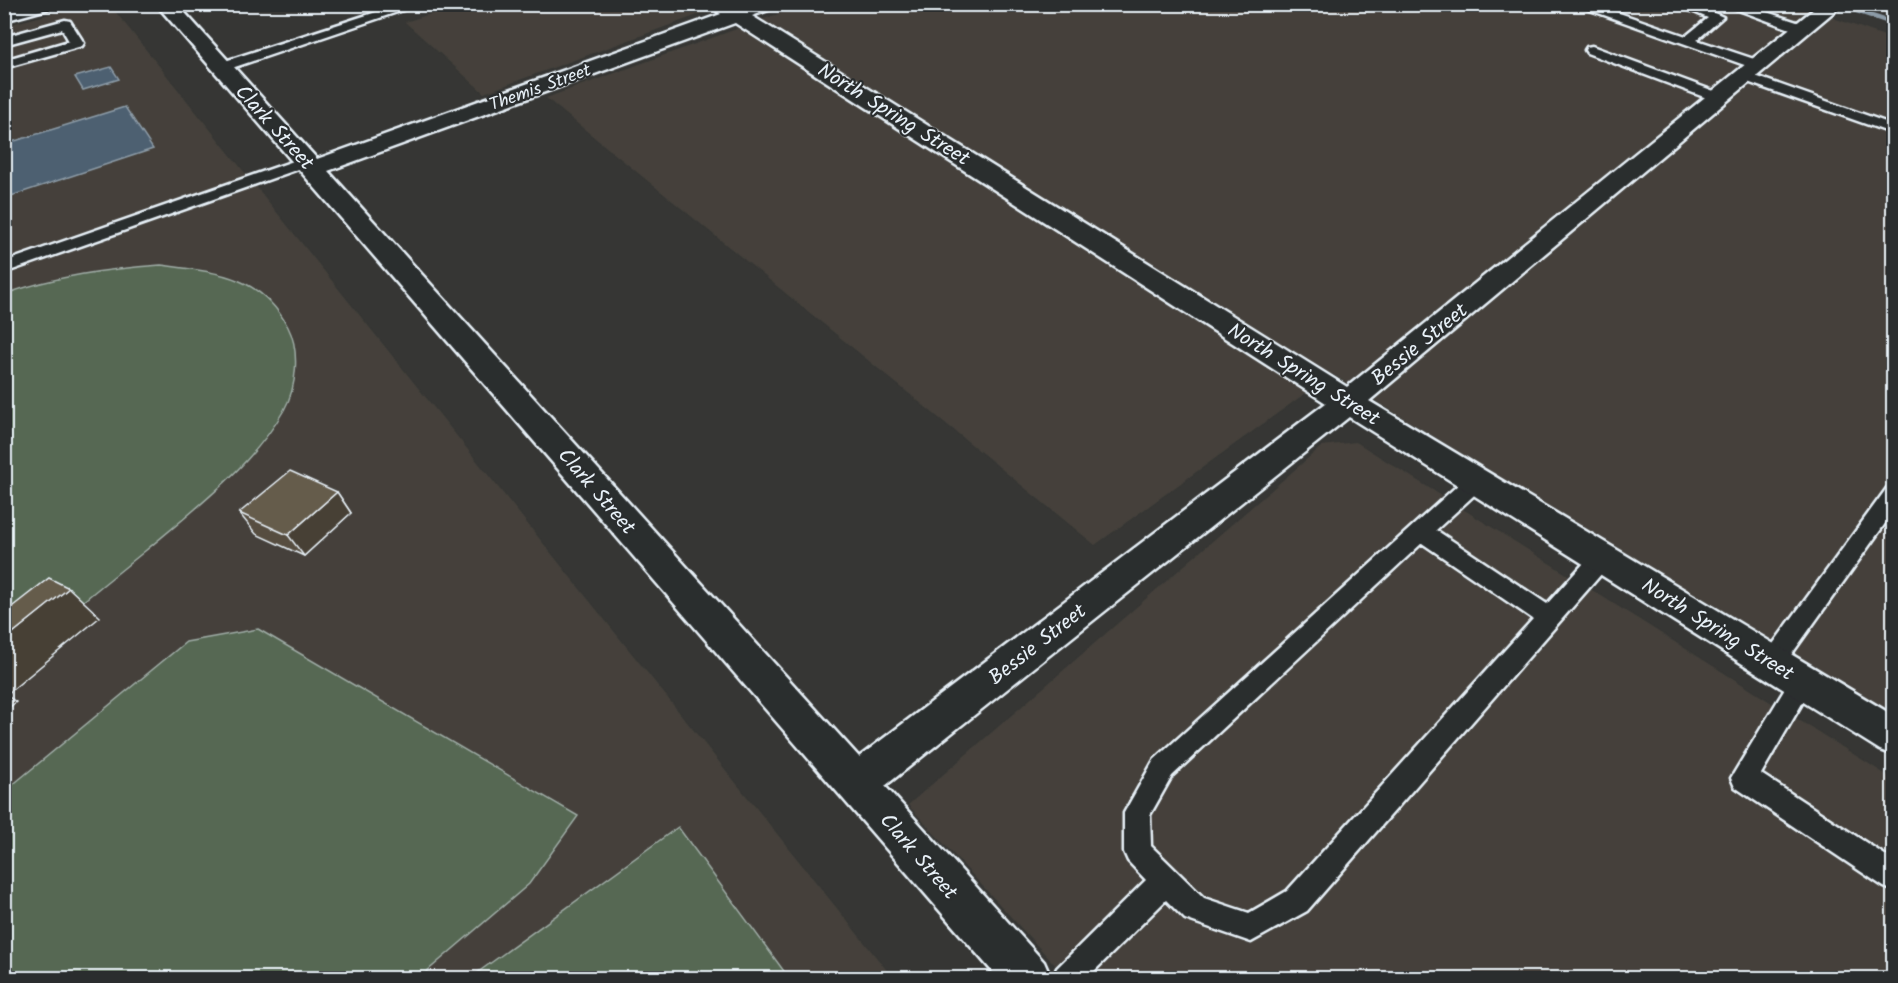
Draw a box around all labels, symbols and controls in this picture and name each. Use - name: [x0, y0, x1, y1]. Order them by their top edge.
- street label: North Spring Street: [810, 55, 977, 176]
- street label: Themis Street: [486, 56, 596, 120]
- street label: Clark Street: [226, 78, 322, 179]
- street label: Bessie Street: [1364, 295, 1476, 395]
- street label: North Spring Street: [1220, 315, 1387, 436]
- street label: Clark Street: [549, 441, 644, 543]
- street label: North Spring Street: [1634, 570, 1801, 691]
- street label: Bessie Street: [982, 596, 1095, 694]
- street label: Clark Street: [871, 806, 966, 908]

